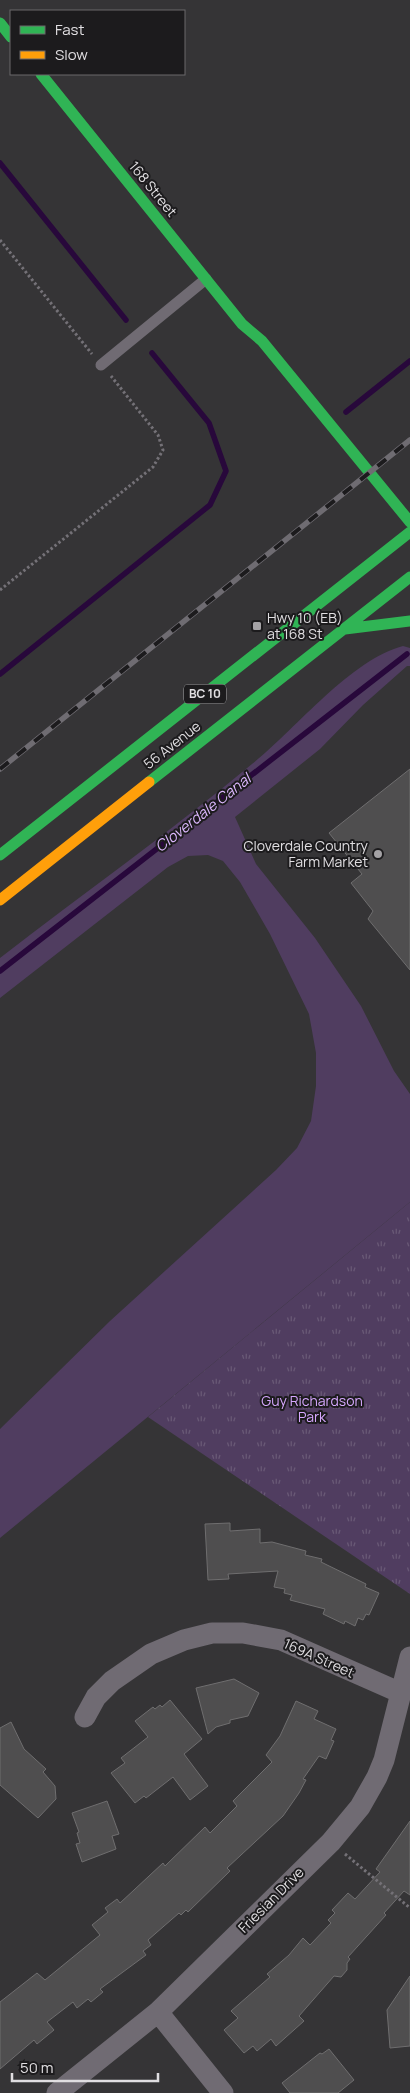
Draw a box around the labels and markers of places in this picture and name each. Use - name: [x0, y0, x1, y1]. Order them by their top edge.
- place label: Hwy 10 (EB) at 168 St: [267, 608, 343, 643]
- marker: Hwy 10 (EB) at 168 St: [251, 620, 263, 632]
- place label: Cloverdale Country Farm Market: [244, 836, 369, 871]
- marker: Cloverdale Country Farm Market: [372, 848, 384, 860]

